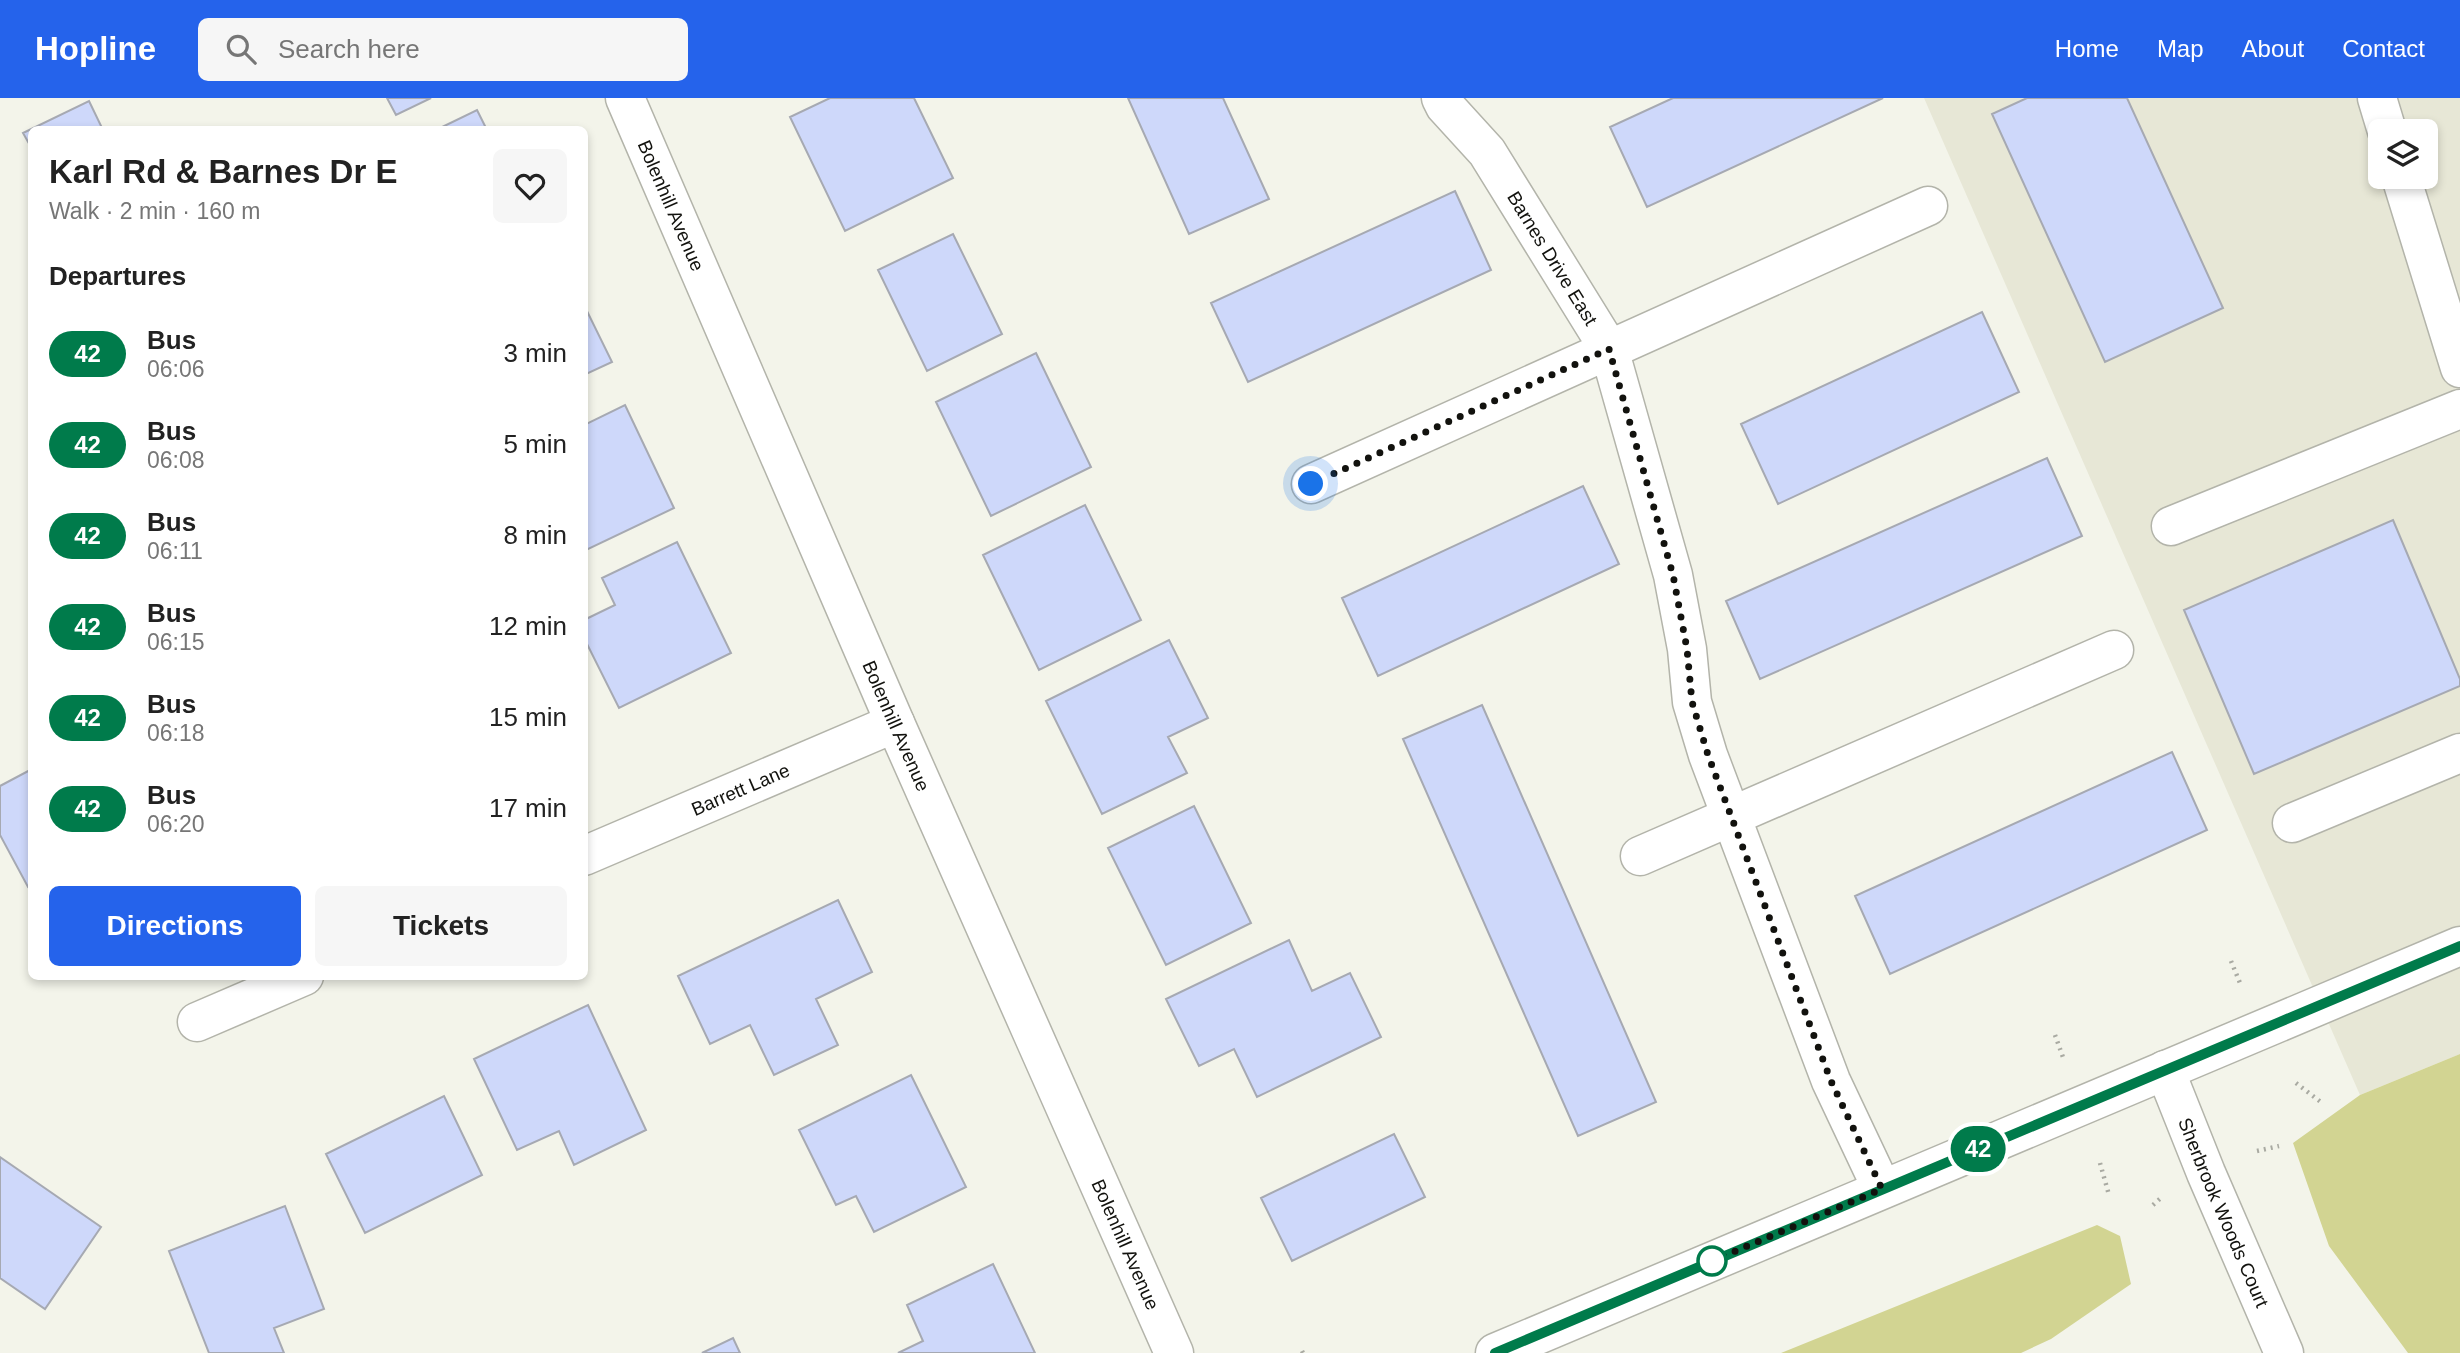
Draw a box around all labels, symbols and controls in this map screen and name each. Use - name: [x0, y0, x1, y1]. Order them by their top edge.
- search box: [198, 18, 688, 81]
- text: Hopline: [35, 30, 156, 67]
- icon: search: [222, 30, 260, 68]
- text: Search here: [278, 34, 420, 64]
- text: Home: [2055, 35, 2119, 62]
- text: Map: [2157, 35, 2204, 62]
- text: About: [2242, 35, 2304, 62]
- text: Contact: [2342, 35, 2425, 62]
- map controls: [2368, 119, 2438, 189]
- button: layers: [2368, 119, 2438, 189]
- street label: Bolenhill Avenue: [633, 137, 708, 274]
- button: heart: [493, 149, 567, 223]
- text: Karl Rd & Barnes Dr E: [49, 153, 397, 190]
- street label: Barnes Drive East: [1503, 188, 1602, 330]
- text: Walk · 2 min · 160 m: [49, 198, 260, 224]
- text: Departures: [49, 261, 186, 291]
- text: Bus: [147, 325, 196, 355]
- text: 3 min: [503, 338, 567, 368]
- text: 42: [74, 340, 101, 367]
- text: 06:06: [147, 356, 205, 382]
- text: Bus: [147, 416, 196, 446]
- text: 5 min: [503, 429, 567, 459]
- text: 42: [74, 431, 101, 458]
- text: 06:08: [147, 447, 205, 473]
- your location: [1293, 466, 1328, 501]
- text: Bus: [147, 507, 196, 537]
- text: 8 min: [503, 520, 567, 550]
- text: 42: [74, 522, 101, 549]
- text: 06:11: [147, 538, 203, 564]
- text: Bus: [147, 598, 196, 628]
- text: 12 min: [489, 611, 567, 641]
- text: 42: [74, 613, 101, 640]
- text: 06:15: [147, 629, 205, 655]
- street label: Bolenhill Avenue: [858, 658, 934, 795]
- text: Bus: [147, 689, 196, 719]
- text: 15 min: [489, 702, 567, 732]
- text: 42: [74, 704, 101, 731]
- text: 06:18: [147, 720, 205, 746]
- street label: Barrett Lane: [688, 759, 793, 820]
- text: Bus: [147, 780, 196, 810]
- text: 17 min: [489, 793, 567, 823]
- text: 42: [74, 795, 101, 822]
- text: 06:20: [147, 811, 205, 837]
- button: Directions: [49, 886, 301, 966]
- button: Tickets: [315, 886, 567, 966]
- street label: Sherbrook Woods Court: [2174, 1115, 2273, 1311]
- line badge: 42: [1946, 1126, 2010, 1172]
- text: 42: [1965, 1135, 1991, 1162]
- street label: Bolenhill Avenue: [1087, 1176, 1163, 1313]
- unlabelled marker: [1697, 1246, 1727, 1276]

